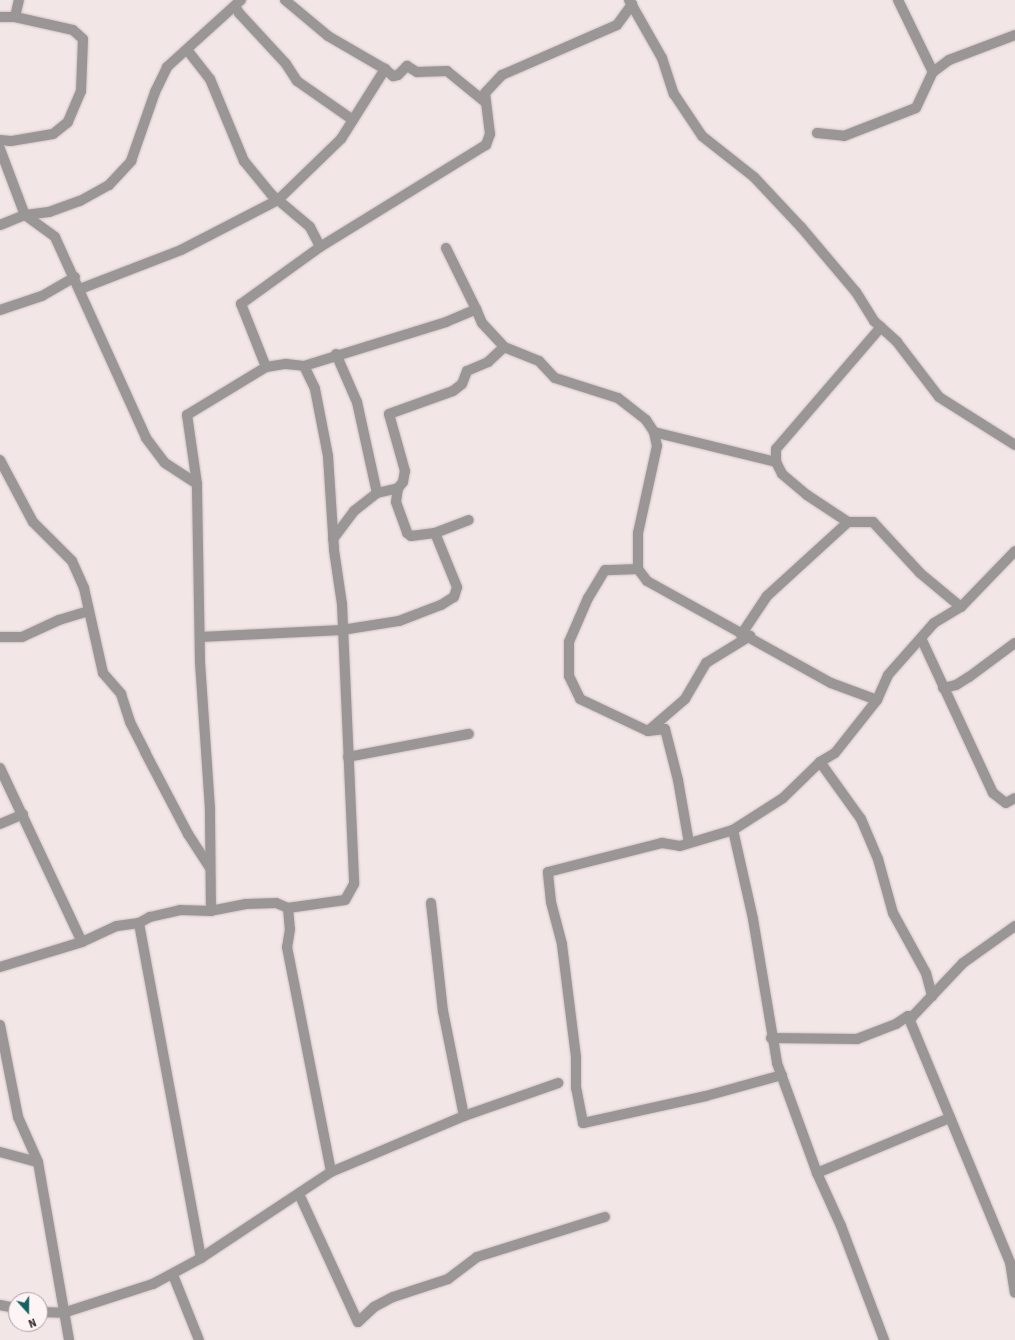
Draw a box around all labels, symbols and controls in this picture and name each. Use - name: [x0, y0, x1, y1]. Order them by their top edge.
- north arrow: [8, 1292, 48, 1332]
- text: N: [26, 1314, 38, 1331]

